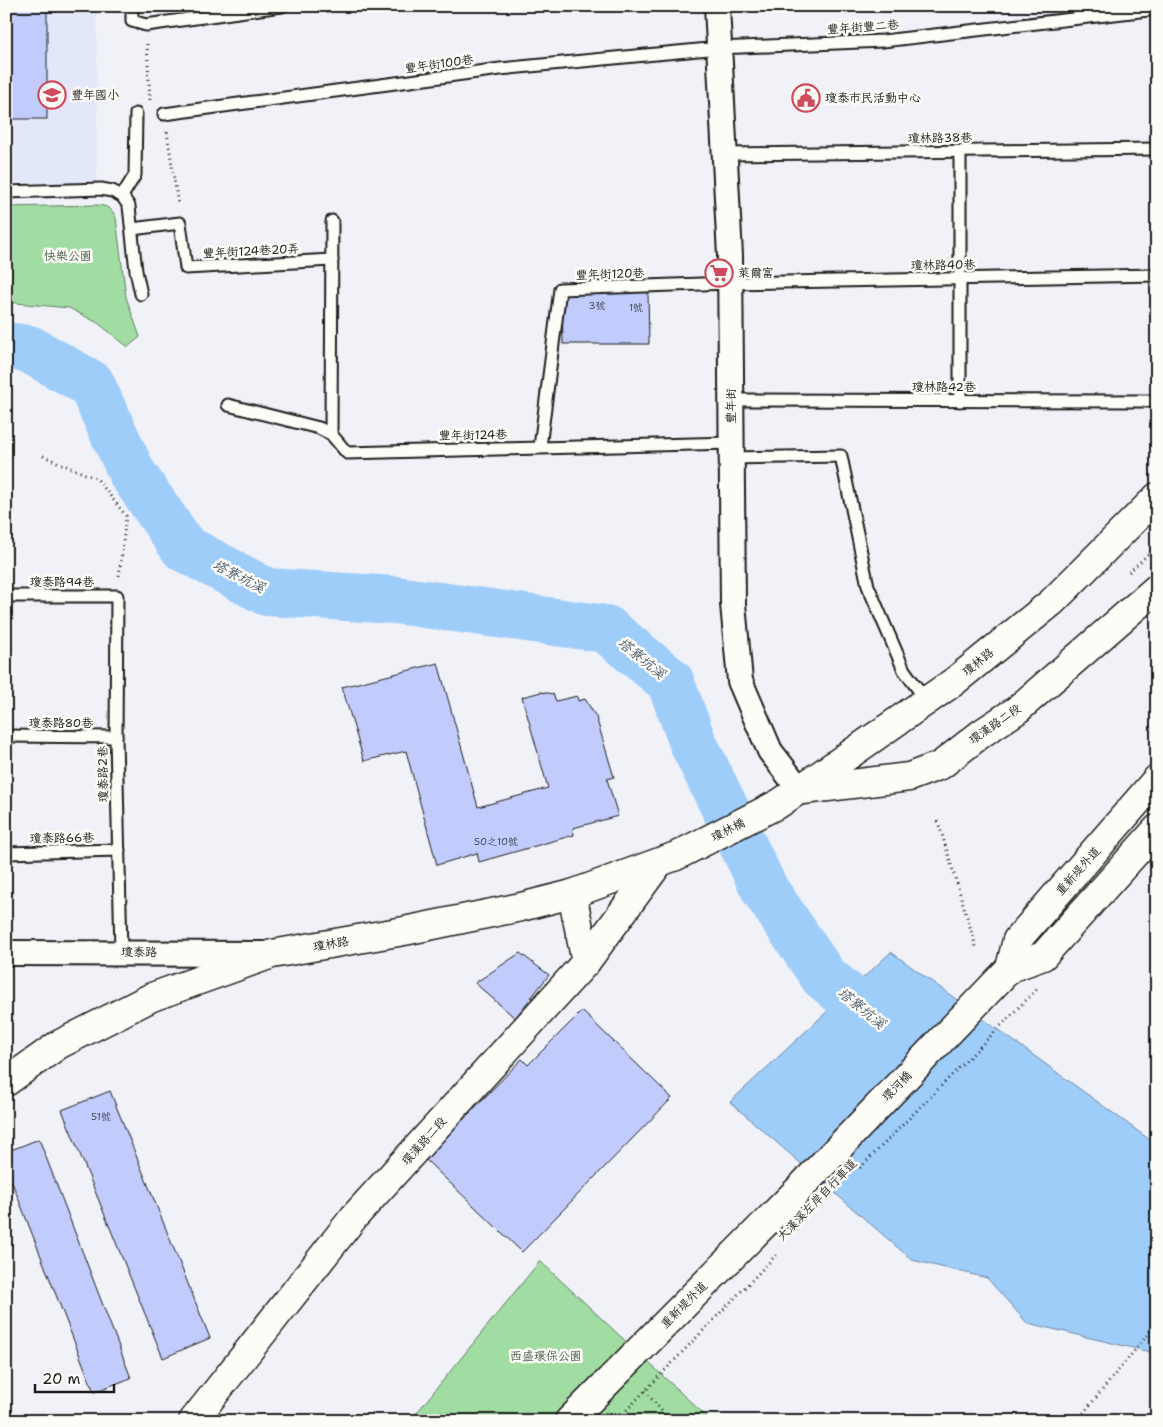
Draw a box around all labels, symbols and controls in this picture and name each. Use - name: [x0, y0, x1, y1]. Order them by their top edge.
- street label: 豐年街豐二巷: [827, 17, 899, 37]
- street label: 豐年街100巷: [404, 51, 474, 77]
- school or university icon: 豐年國小: [37, 80, 67, 110]
- public building icon: 瓊泰市民活動中心: [791, 83, 821, 113]
- place label: 豐年國小: [71, 87, 119, 103]
- place label: 瓊泰市民活動中心: [825, 90, 921, 106]
- street label: 瓊林路38巷: [908, 129, 972, 147]
- street label: 豐年街124巷20弄: [202, 240, 300, 262]
- park label: 快樂公園: [44, 248, 92, 264]
- street label: 瓊林路40巷: [911, 256, 975, 274]
- supermarket icon: 萊爾富: [704, 258, 734, 288]
- street label: 豐年街120巷: [575, 265, 645, 283]
- place label: 萊爾富: [738, 265, 774, 281]
- house number: 3號: [589, 299, 606, 312]
- house number: 1號: [629, 301, 643, 314]
- street label: 瓊林路42巷: [912, 379, 976, 395]
- street label: 豐年街: [723, 388, 739, 424]
- street label: 豐年街124巷: [439, 426, 507, 444]
- water label: 塔寮坑溪: [210, 555, 269, 597]
- street label: 瓊泰路94巷: [30, 574, 94, 590]
- water label: 塔寮坑溪: [615, 633, 670, 683]
- street label: 瓊林路: [959, 644, 997, 680]
- street label: 環漢路二段: [966, 700, 1024, 748]
- street label: 瓊泰路80巷: [29, 715, 93, 731]
- street label: 瓊泰路2巷: [95, 746, 111, 802]
- street label: 瓊林橋: [708, 815, 748, 845]
- street label: 瓊泰路66巷: [30, 829, 94, 847]
- house number: 50之10號: [474, 835, 518, 848]
- street label: 重新堤外道: [1052, 843, 1104, 899]
- street label: 瓊林路: [312, 933, 350, 955]
- street label: 瓊泰路: [121, 944, 157, 960]
- water label: 塔寮坑溪: [835, 983, 890, 1033]
- street label: 環河橋: [879, 1067, 915, 1105]
- house number: 51號: [91, 1110, 111, 1123]
- street label: 環漢路二段: [398, 1113, 450, 1169]
- street label: 大漢溪左岸自行車道: [774, 1156, 860, 1244]
- street label: 重新堤外道: [657, 1278, 711, 1332]
- park label: 西盛環保公園: [510, 1348, 582, 1364]
- scale bar: [35, 1362, 114, 1394]
- text: 20 m: [42, 1369, 81, 1389]

